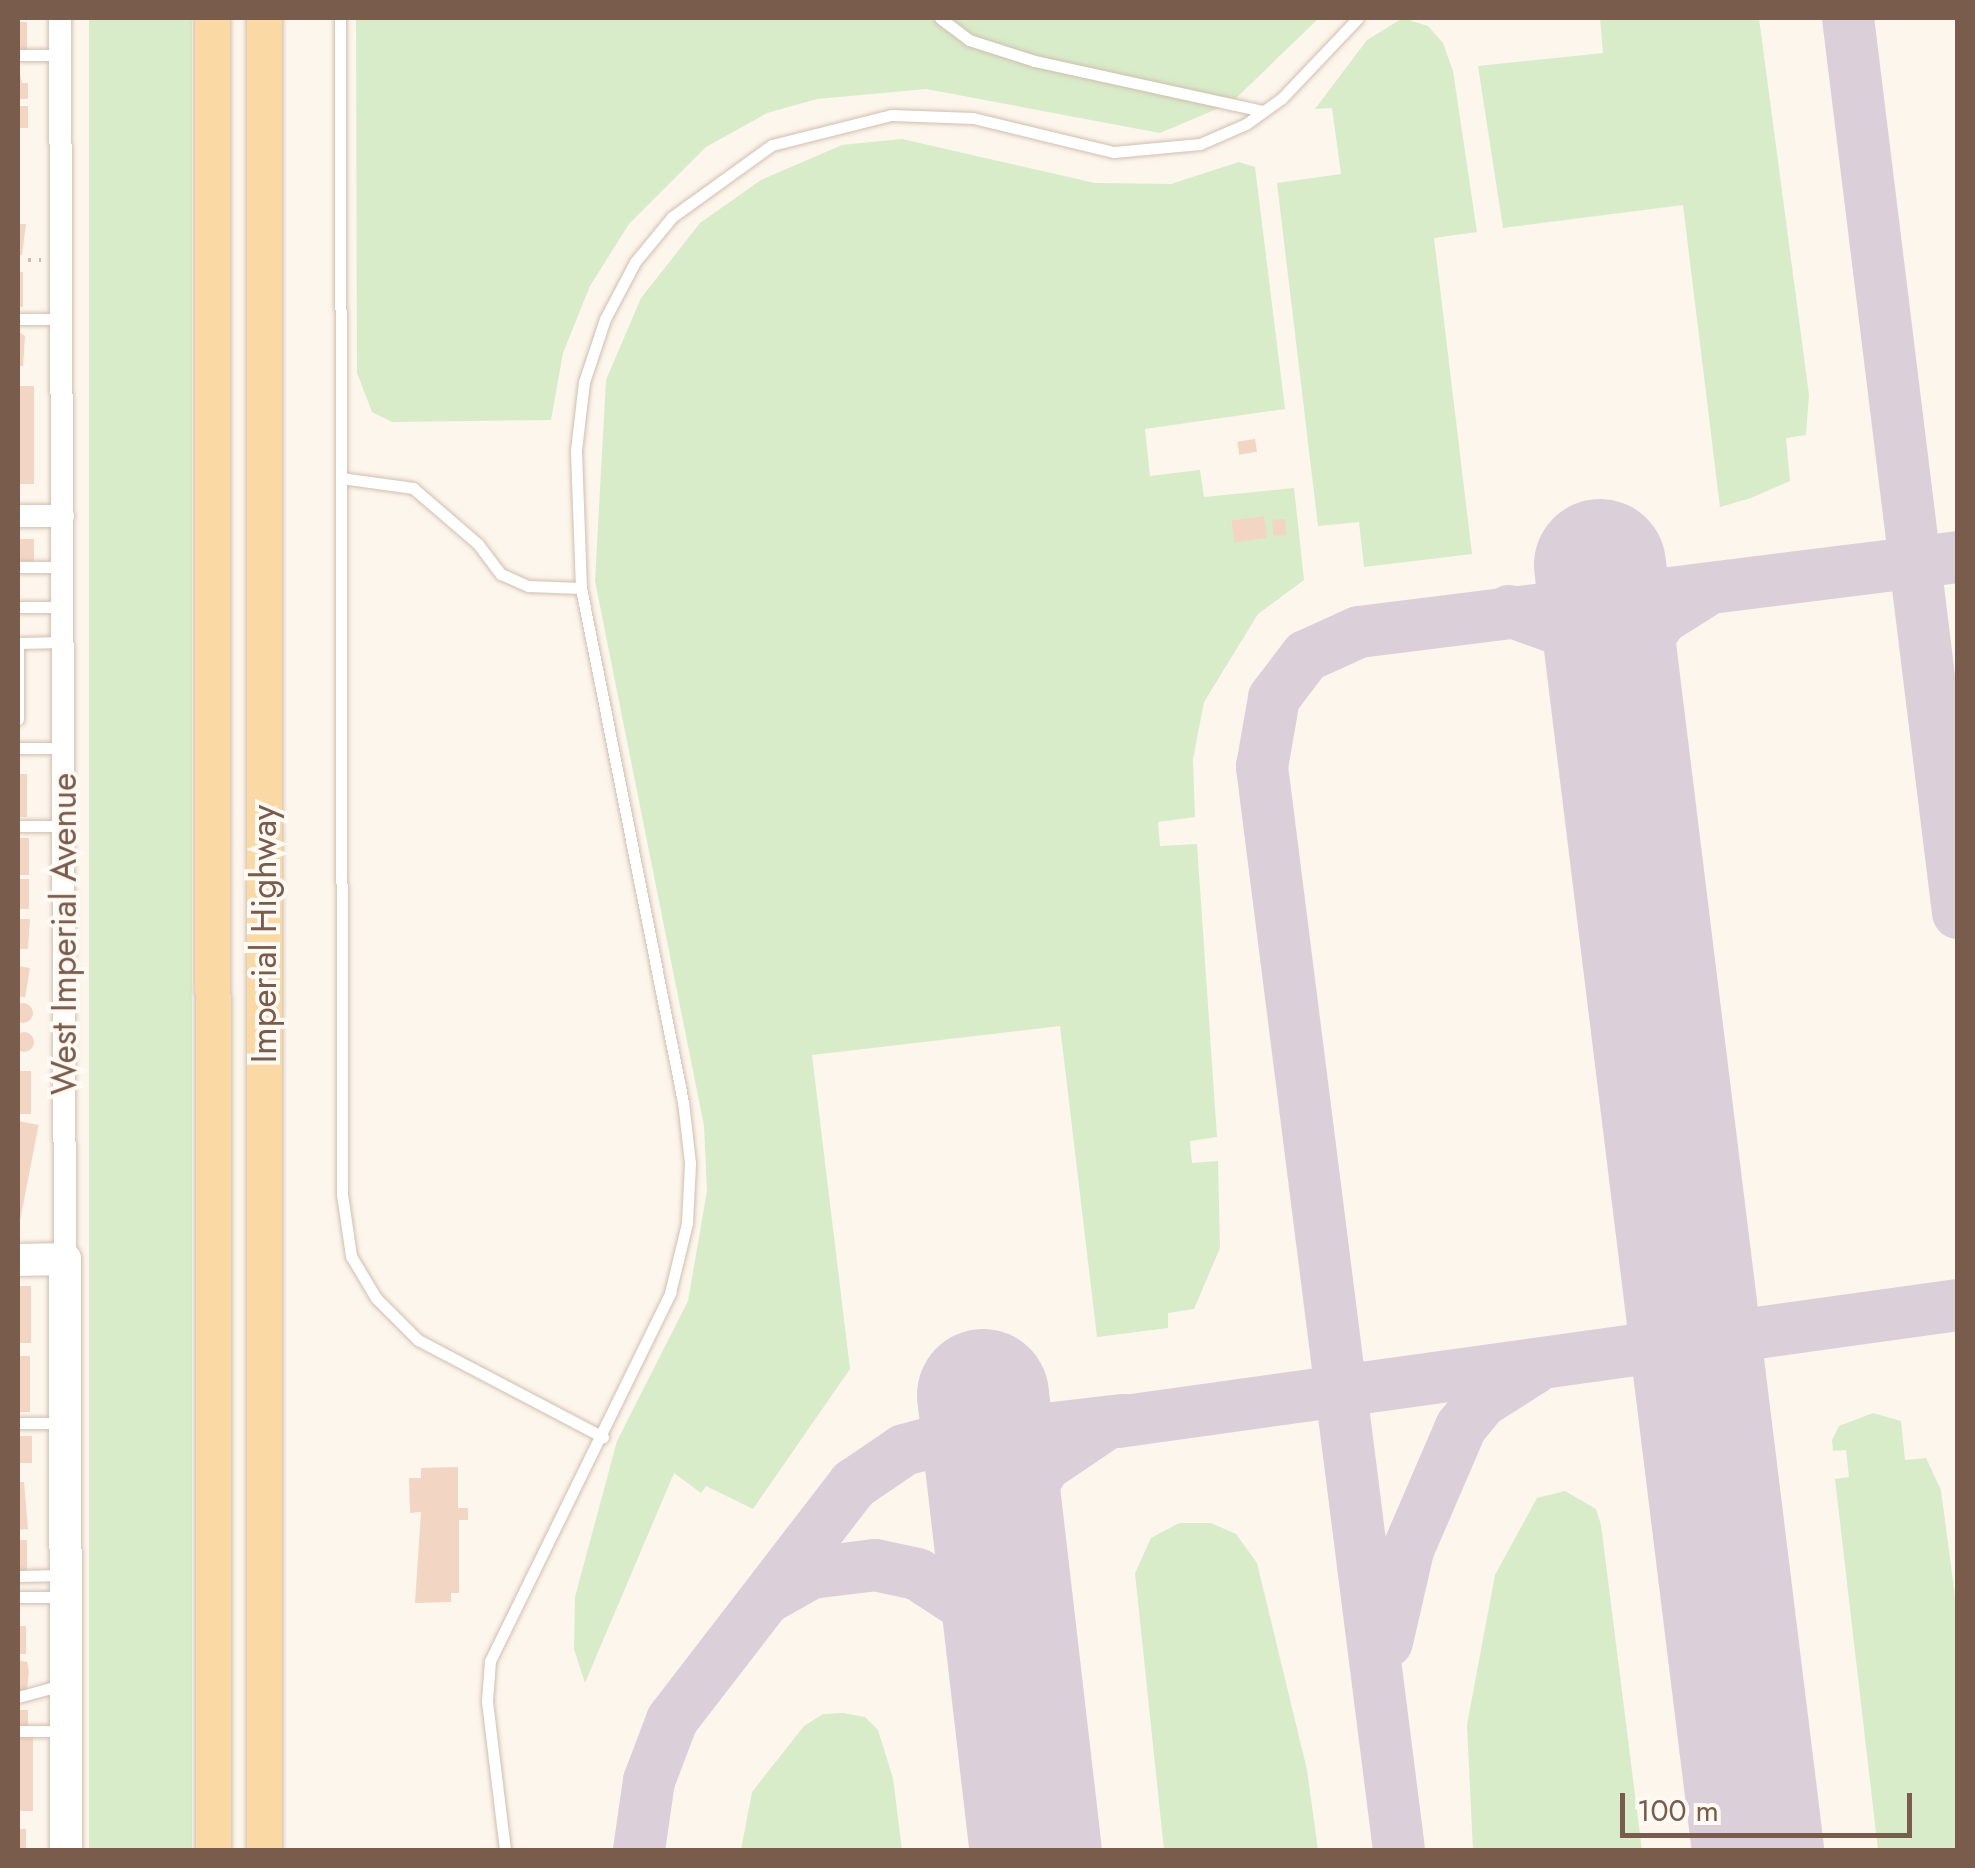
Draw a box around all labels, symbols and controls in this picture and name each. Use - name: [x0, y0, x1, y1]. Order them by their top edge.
- street label: West Imperial Avenue: [43, 773, 85, 1095]
- street label: Imperial Highway: [243, 805, 285, 1063]
- scale bar: [1625, 1773, 1918, 1835]
- text: 100 m: [1637, 1789, 1719, 1832]

